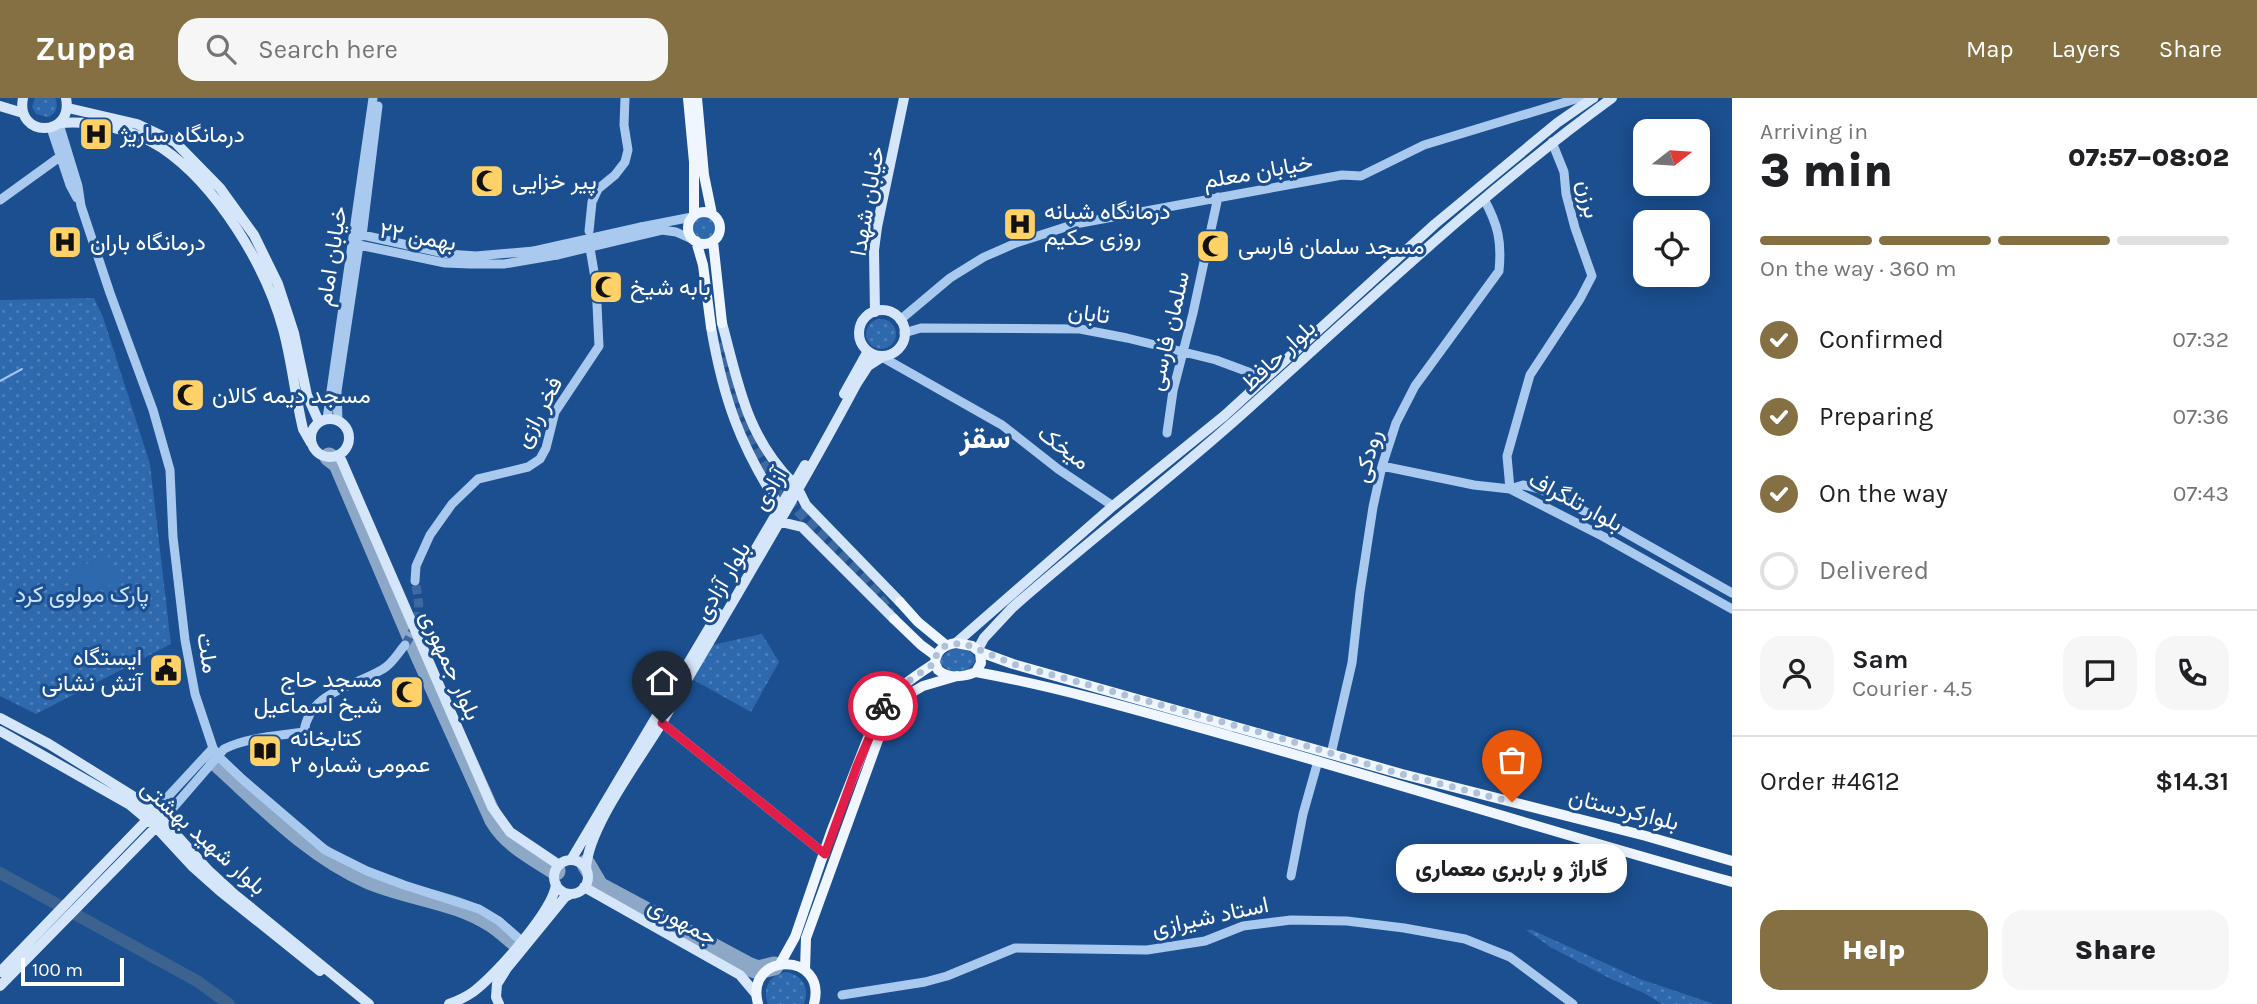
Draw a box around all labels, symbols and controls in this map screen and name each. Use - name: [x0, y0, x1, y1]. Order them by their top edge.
- search box: [178, 18, 668, 81]
- text: Zuppa: [35, 30, 136, 68]
- icon: search: [202, 30, 240, 68]
- text: Search here: [258, 34, 398, 65]
- text: Map: [1966, 35, 2014, 63]
- text: Layers: [2052, 35, 2121, 63]
- text: Share: [2159, 35, 2222, 63]
- hospital icon: درمانگاه ساریژ: [77, 115, 115, 153]
- text: Arriving in: [1760, 118, 1868, 145]
- north arrow: [1633, 119, 1710, 196]
- map controls: [1633, 119, 1710, 287]
- place label: درمانگاه ساریژ: [119, 121, 245, 149]
- text: 07:57–08:02: [2068, 142, 2229, 173]
- street label: خیابان شهدا: [845, 144, 891, 258]
- text: 3 min: [1760, 144, 1893, 198]
- street label: خیابان معلم: [1201, 149, 1315, 195]
- mosque icon: پیر خزایی: [468, 162, 506, 200]
- place label: پیر خزایی: [512, 168, 597, 197]
- street label: برزن: [1570, 178, 1606, 221]
- place label: درمانگاه شبانه روزی حکیم: [1044, 198, 1170, 252]
- street label: خیابان امام: [310, 204, 354, 308]
- hospital icon: درمانگاه شبانه روزی حکیم: [1001, 205, 1039, 243]
- button: locate: [1633, 210, 1710, 287]
- street label: ۲۲ بهمن: [377, 216, 458, 258]
- hospital icon: درمانگاه باران: [46, 223, 84, 261]
- mosque icon: مسجد سلمان فارسی: [1194, 227, 1232, 265]
- place label: درمانگاه باران: [90, 229, 206, 257]
- place label: مسجد سلمان فارسی: [1238, 233, 1424, 261]
- text: On the way · 360 m: [1760, 255, 1956, 282]
- mosque icon: بابه شیخ: [587, 268, 625, 306]
- street label: سلمان فارسی: [1142, 269, 1196, 393]
- place label: بابه شیخ: [630, 274, 711, 303]
- street label: تابان: [1066, 298, 1111, 329]
- street label: بلوار حافظ: [1235, 314, 1322, 398]
- icon: check: [1760, 321, 1798, 359]
- text: Confirmed: [1819, 324, 1944, 355]
- text: 07:32: [2172, 326, 2229, 353]
- street label: فخر رازی: [509, 372, 569, 453]
- mosque icon: مسجد دیمه کالان: [169, 376, 207, 414]
- place label: مسجد دیمه کالان: [212, 382, 371, 409]
- icon: check: [1760, 398, 1798, 436]
- text: Preparing: [1819, 401, 1933, 432]
- text: 07:36: [2173, 403, 2229, 430]
- street label: میخک: [1032, 419, 1095, 476]
- district label: سقز: [959, 420, 1010, 456]
- street label: رودکی: [1348, 427, 1388, 486]
- street label: آزادی: [746, 462, 794, 516]
- street label: بلوار تلگراف: [1524, 466, 1627, 538]
- icon: check: [1760, 475, 1798, 513]
- text: On the way: [1819, 478, 1948, 509]
- text: 07:43: [2173, 480, 2229, 507]
- street label: بلوار آزادی: [688, 537, 757, 626]
- text: Delivered: [1819, 555, 1929, 586]
- park label: پارک مولوی کرد: [15, 581, 149, 610]
- street label: بلوار جمهوری: [413, 606, 487, 725]
- street label: ملت: [191, 631, 224, 675]
- button: person: [1760, 636, 1834, 710]
- button: chat: [2063, 636, 2137, 710]
- button: phone: [2155, 636, 2229, 710]
- place label: ایستگاه آتش نشانی: [42, 644, 144, 697]
- text: Sam: [1852, 644, 1908, 675]
- public building icon: ایستگاه آتش نشانی: [147, 651, 185, 689]
- pin: [632, 651, 692, 723]
- icon: home: [643, 662, 681, 700]
- place label: مسجد حاج شیخ اسماعیل: [254, 666, 382, 721]
- courier: [848, 671, 918, 741]
- mosque icon: مسجد حاج شیخ اسماعیل: [388, 673, 426, 711]
- text: Courier · 4.5: [1852, 675, 1973, 702]
- icon: bike: [864, 687, 902, 725]
- place label: کتابخانه عمومی شماره ۲: [290, 725, 430, 779]
- pin: [1482, 730, 1542, 802]
- library icon: کتابخانه عمومی شماره ۲: [246, 732, 284, 770]
- icon: bag: [1493, 741, 1531, 779]
- text: Order #4612: [1760, 766, 1900, 797]
- text: $14.31: [2155, 766, 2229, 797]
- street label: بلوار شهید بهشتی: [135, 774, 272, 901]
- street label: بلوارکردستان: [1566, 783, 1682, 837]
- callout: گاراژ و باربری معماری: [1396, 844, 1628, 893]
- text: گاراژ و باربری معماری: [1415, 855, 1608, 882]
- street label: استاد شیرازی: [1149, 891, 1271, 943]
- street label: جمهوری: [643, 892, 722, 952]
- button: Help: [1760, 910, 1988, 990]
- button: Share: [2002, 910, 2229, 990]
- scale bar: [21, 955, 124, 987]
- text: 100 m: [32, 959, 83, 981]

